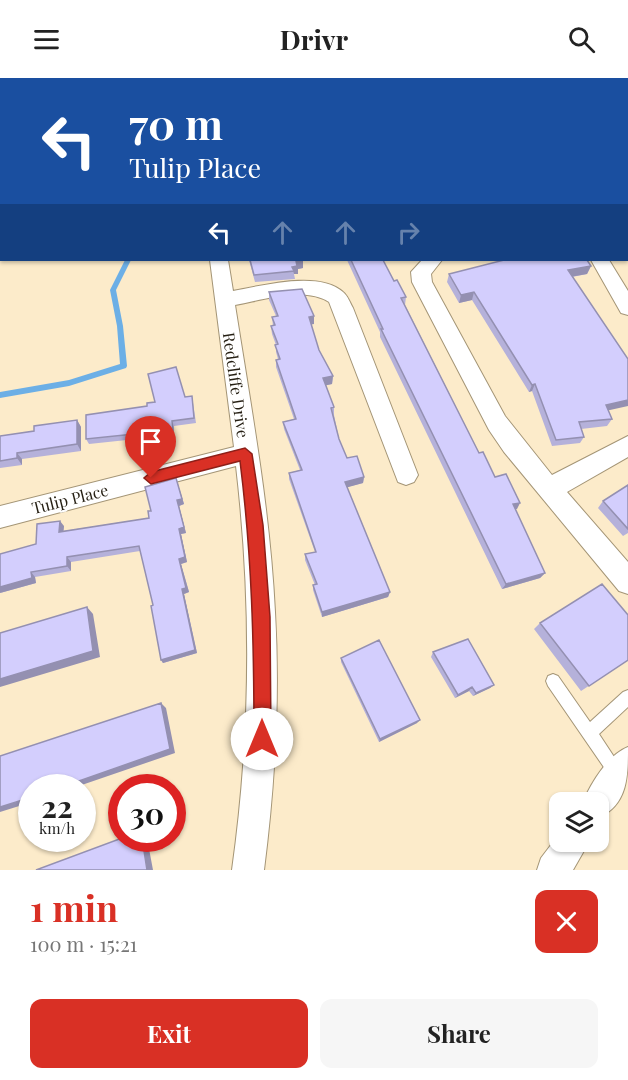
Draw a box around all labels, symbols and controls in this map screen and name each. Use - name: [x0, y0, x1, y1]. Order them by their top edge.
- text: Drivr: [280, 21, 348, 57]
- icon: menu: [30, 23, 63, 56]
- icon: search: [565, 23, 598, 56]
- text: 70 m: [129, 95, 223, 151]
- icon: left: [30, 102, 108, 180]
- text: Tulip Place: [129, 149, 261, 185]
- icon: left: [203, 216, 236, 249]
- icon: ahead: [266, 216, 299, 249]
- icon: ahead: [329, 216, 362, 249]
- icon: right: [392, 216, 425, 249]
- street label: Redcliffe Drive: [219, 331, 254, 439]
- pin: [125, 416, 176, 478]
- icon: arrive: [134, 425, 167, 458]
- street label: Tulip Place: [29, 479, 110, 518]
- position arrow: [230, 707, 294, 771]
- speed limit sign: 30: [108, 774, 186, 852]
- text: 22: [41, 786, 73, 826]
- map controls: [549, 792, 609, 852]
- button: layers: [549, 792, 609, 852]
- text: km/h: [39, 818, 75, 838]
- text: 1 min: [30, 883, 118, 931]
- button: close: [535, 890, 598, 953]
- text: 100 m · 15:21: [30, 930, 137, 957]
- button: Exit: [30, 999, 308, 1068]
- button: Share: [320, 999, 598, 1068]

